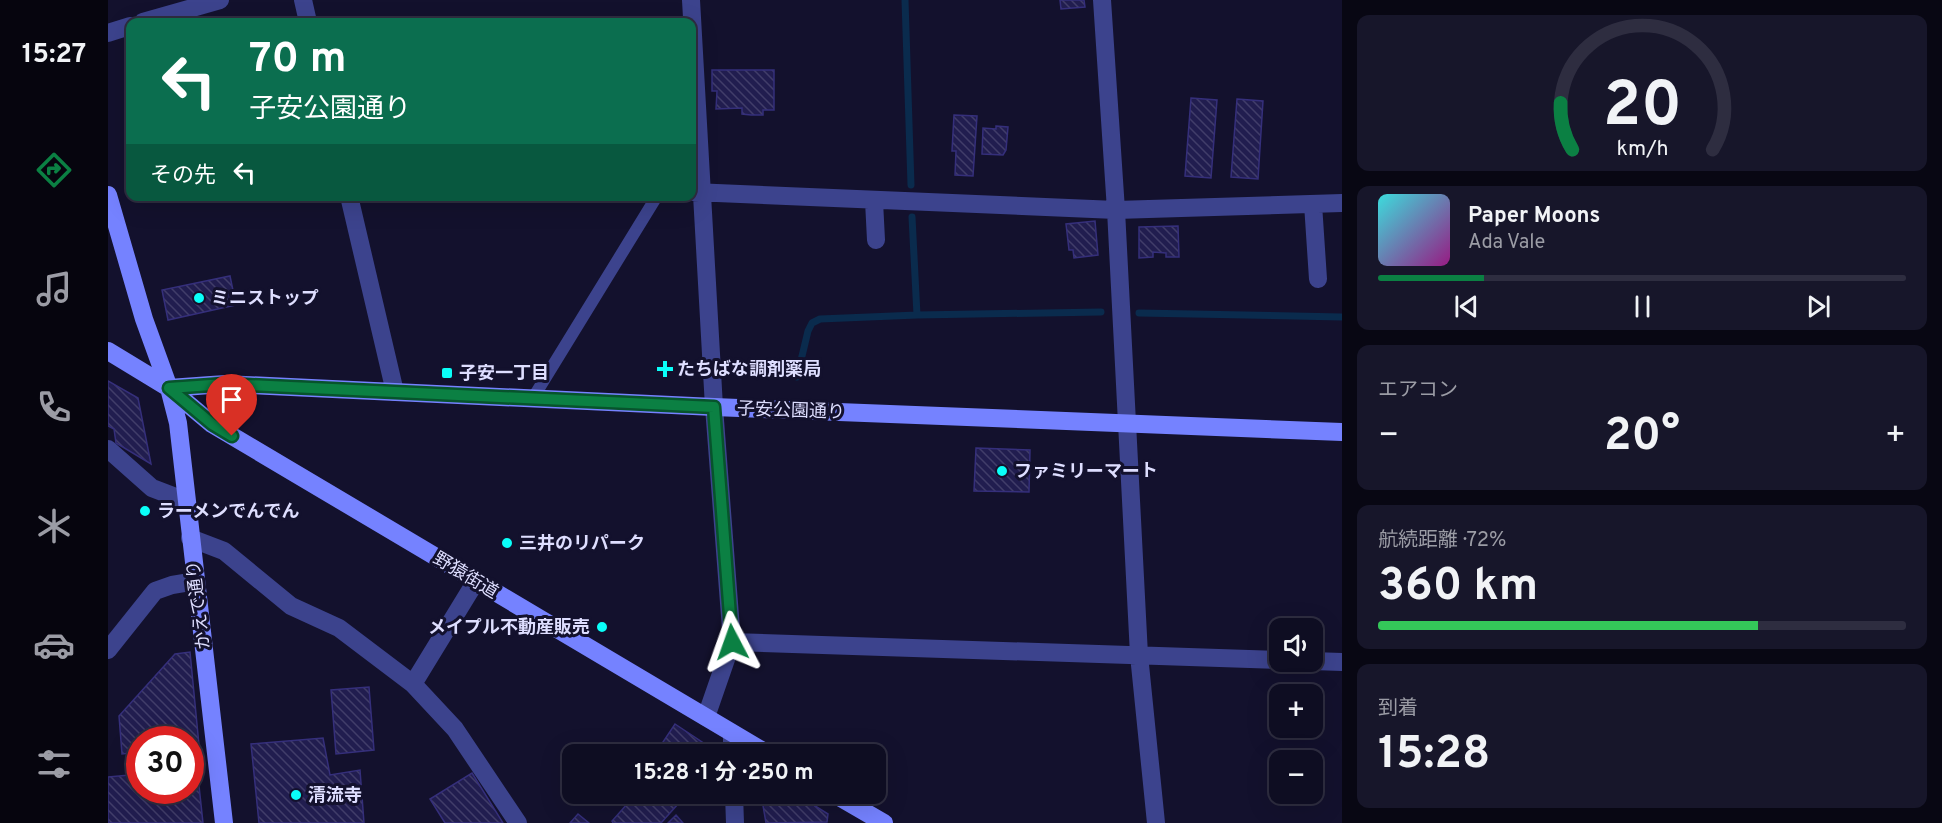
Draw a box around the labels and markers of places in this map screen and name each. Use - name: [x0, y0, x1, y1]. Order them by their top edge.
- place label: ミニストップ: [211, 288, 319, 311]
- marker: ミニストップ: [192, 291, 206, 305]
- place label: たちばな調剤薬局: [677, 359, 821, 382]
- marker: たちばな調剤薬局: [658, 362, 672, 376]
- place label: 子安一丁目: [459, 363, 549, 386]
- marker: 子安一丁目: [440, 366, 454, 380]
- pin: [206, 374, 257, 436]
- place label: ファミリーマート: [1014, 461, 1158, 484]
- marker: ファミリーマート: [995, 464, 1009, 478]
- place label: ラーメンでんでん: [157, 501, 299, 524]
- marker: ラーメンでんでん: [138, 504, 152, 518]
- place label: 三井のリパーク: [519, 533, 645, 556]
- marker: 三井のリパーク: [500, 536, 514, 550]
- place label: メイプル不動産販売: [428, 617, 590, 640]
- marker: メイプル不動産販売: [595, 620, 609, 634]
- place label: 清流寺: [308, 785, 362, 808]
- marker: 清流寺: [289, 788, 303, 802]

